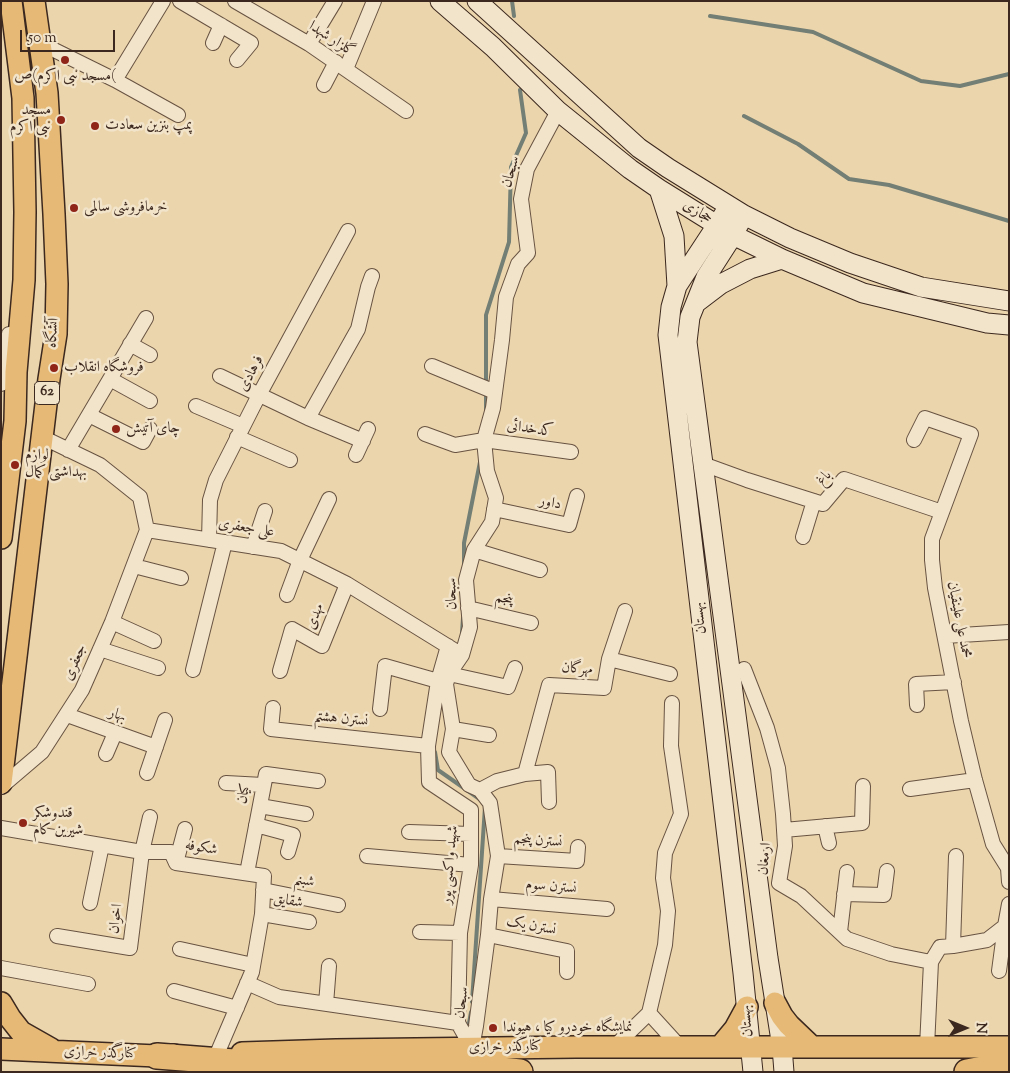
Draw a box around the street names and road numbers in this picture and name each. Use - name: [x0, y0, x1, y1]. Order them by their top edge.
- street label: گلزار شهدا: [304, 18, 358, 62]
- street label: سبحان: [499, 154, 525, 190]
- street label: حجازی: [679, 197, 715, 229]
- street label: آتشگاه: [44, 317, 64, 349]
- street label: فرهادی: [235, 353, 269, 395]
- road number: 62: [34, 382, 60, 404]
- street label: کدخدائی: [506, 418, 554, 442]
- street label: باغ: [814, 468, 836, 490]
- street label: داور: [537, 493, 563, 515]
- street label: علی جعفری: [217, 516, 275, 542]
- street label: سبحان: [444, 578, 462, 610]
- street label: محمد علی علینقیان: [942, 580, 974, 660]
- street label: پنجم: [493, 589, 515, 611]
- street label: مهدی: [303, 601, 329, 633]
- street label: بهستان: [690, 601, 712, 635]
- street label: جعفری: [60, 642, 92, 684]
- street label: مهرگان: [561, 660, 593, 680]
- street label: بهار: [106, 705, 128, 727]
- street label: نسترن هشتم: [313, 708, 369, 732]
- street label: کیان: [234, 782, 256, 806]
- street label: شهید واکسی پور: [439, 825, 463, 905]
- street label: نسترن پنجم: [513, 831, 563, 853]
- street label: شکوفه: [183, 837, 219, 861]
- street label: ارمغان: [755, 842, 777, 876]
- street label: شبنم: [292, 871, 316, 893]
- street label: نسترن سوم: [525, 877, 577, 899]
- street label: شقایق: [272, 891, 304, 913]
- street label: اخوان: [106, 903, 128, 935]
- street label: نسترن یک: [504, 913, 558, 941]
- street label: سبحان: [452, 986, 474, 1020]
- street label: بهستان: [738, 1004, 758, 1038]
- street label: کنارگذر خرازی: [468, 1038, 542, 1058]
- street label: کنارگذر خرازی: [63, 1044, 137, 1064]

